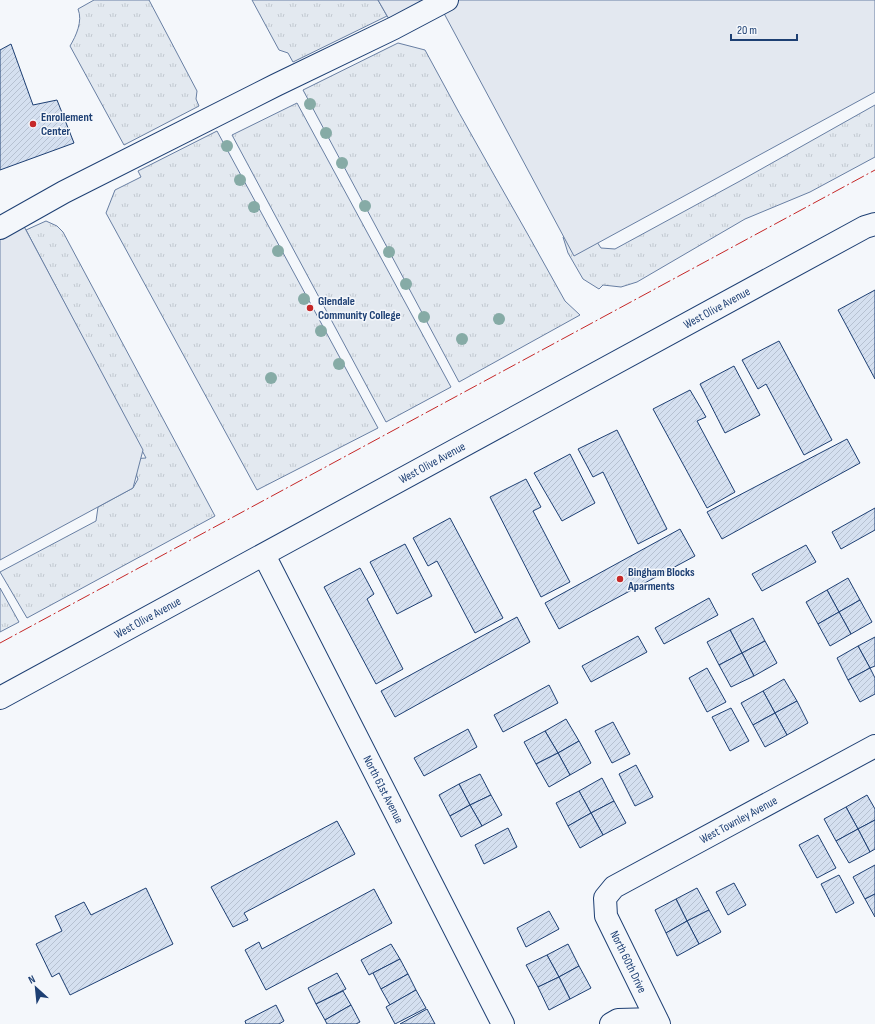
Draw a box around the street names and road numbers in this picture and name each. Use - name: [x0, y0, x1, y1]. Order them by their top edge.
- street label: West Olive Avenue: [681, 283, 753, 332]
- street label: West Olive Avenue: [396, 438, 468, 487]
- street label: West Olive Avenue: [112, 593, 184, 642]
- street label: North 61st Avenue: [360, 753, 407, 826]
- street label: West Townley Avenue: [697, 793, 780, 847]
- street label: North 60th Drive: [606, 928, 650, 996]

